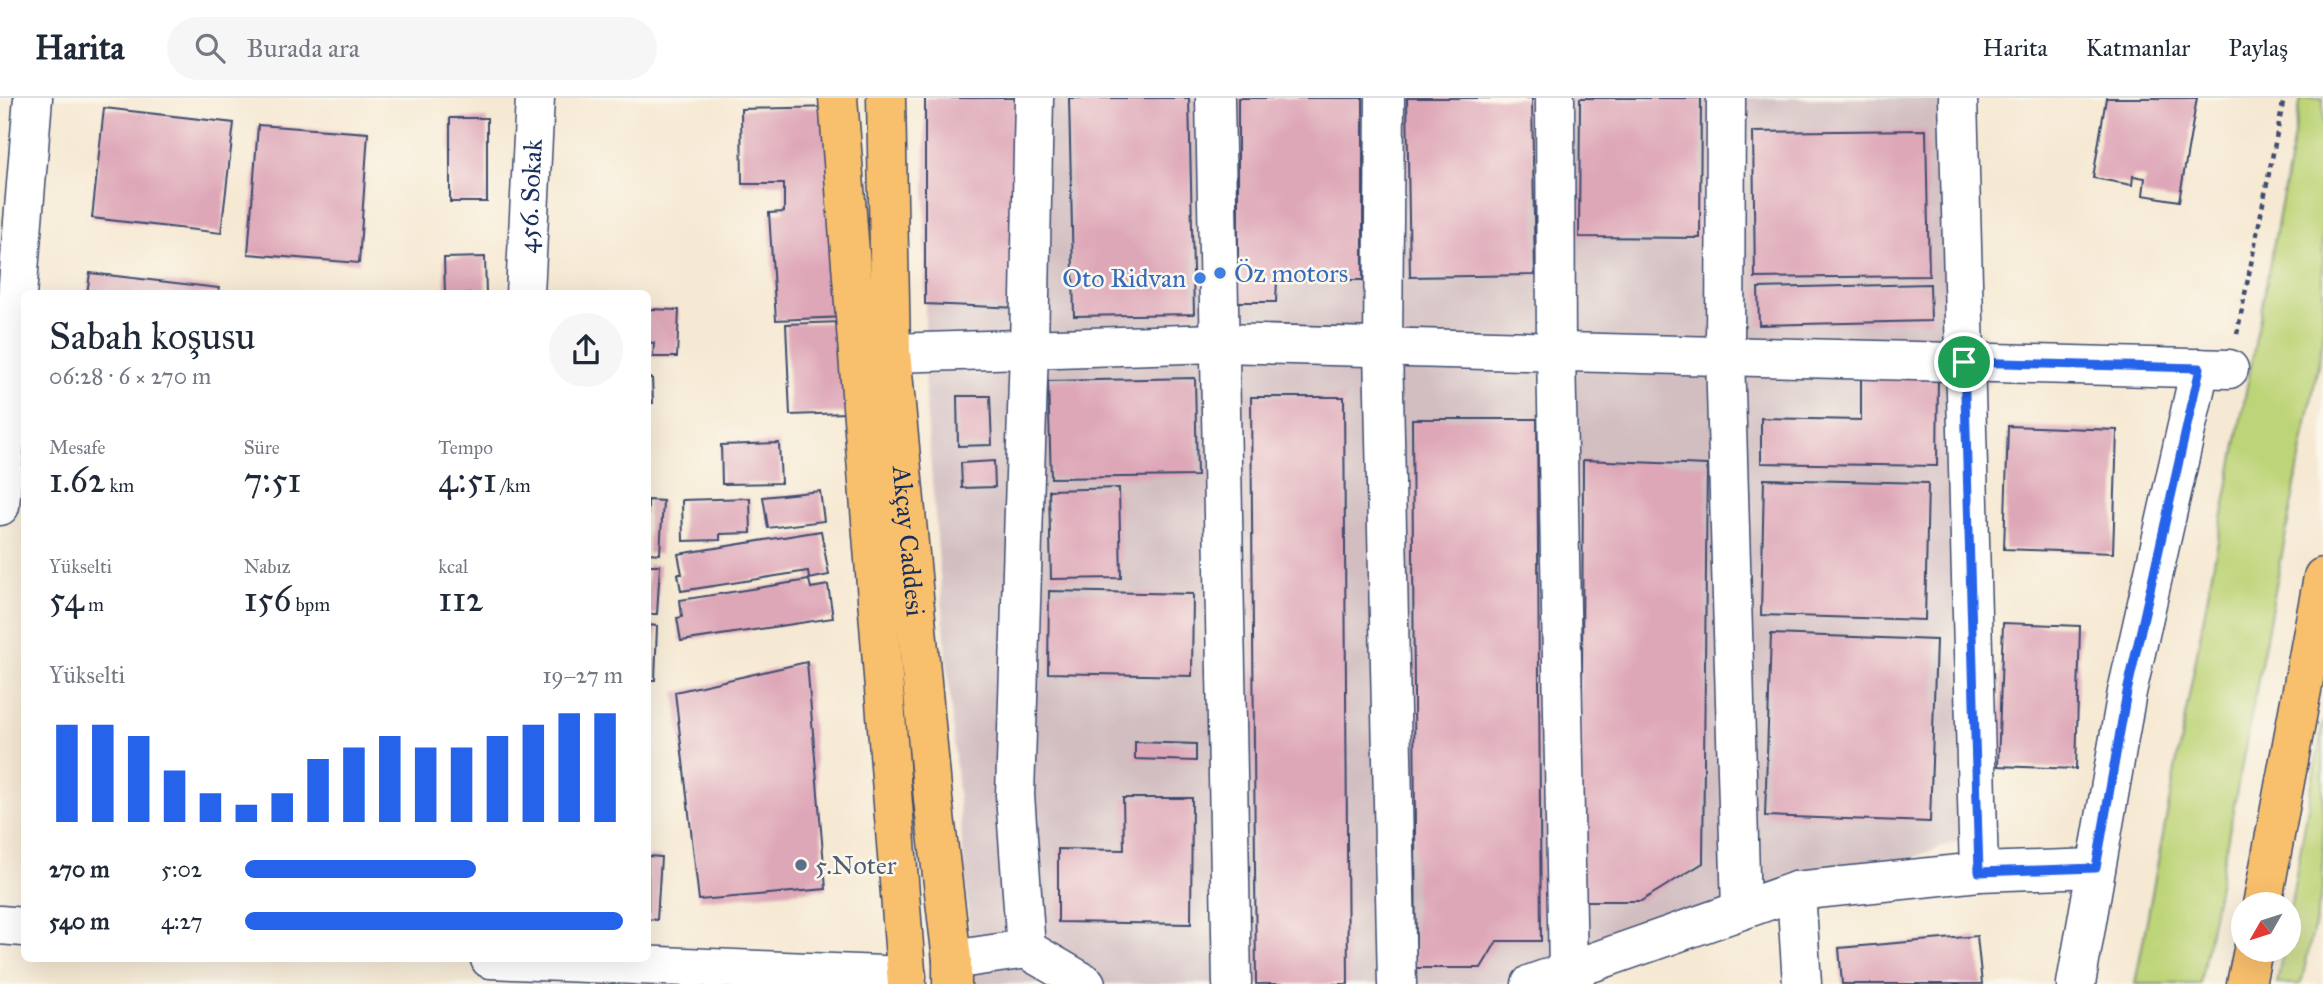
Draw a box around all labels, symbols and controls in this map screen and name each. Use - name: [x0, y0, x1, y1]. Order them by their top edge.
- search box: [167, 17, 657, 80]
- text: Harita: [35, 28, 125, 68]
- icon: search: [191, 29, 229, 67]
- text: Burada ara: [247, 32, 360, 64]
- text: Harita: [1983, 33, 2048, 63]
- text: Katmanlar: [2086, 33, 2190, 63]
- text: Paylaş: [2228, 33, 2288, 63]
- street label: 456. Sokak: [511, 137, 549, 254]
- place label: Öz motors: [1234, 257, 1348, 289]
- place label: Oto Ridvan: [1062, 262, 1186, 294]
- marker: Öz motors: [1212, 265, 1228, 281]
- marker: Oto Ridvan: [1192, 270, 1208, 286]
- text: Sabah koşusu: [49, 313, 256, 359]
- button: share: [549, 313, 623, 387]
- pin: [1934, 332, 1994, 392]
- icon: arrive: [1945, 343, 1983, 381]
- text: 06:28 · 6 × 270 m: [49, 362, 211, 390]
- text: Mesafe: [49, 436, 105, 459]
- text: Süre: [244, 436, 280, 459]
- text: Tempo: [438, 436, 493, 459]
- text: 1.62: [49, 459, 105, 502]
- text: 7:51: [244, 459, 301, 502]
- text: 4:51: [438, 459, 497, 502]
- street label: Akçay Caddesi: [886, 463, 932, 618]
- text: km: [105, 474, 134, 497]
- text: /km: [497, 474, 531, 497]
- text: Yükselti: [49, 555, 112, 578]
- text: Nabız: [244, 555, 291, 578]
- text: kcal: [438, 555, 468, 578]
- text: 54: [49, 578, 84, 621]
- text: 156: [244, 578, 291, 621]
- text: 112: [438, 578, 483, 621]
- text: m: [84, 593, 104, 616]
- text: bpm: [291, 593, 330, 616]
- text: Yükselti: [49, 661, 125, 689]
- text: 19–27 m: [542, 661, 623, 689]
- place label: 5.Noter: [815, 849, 897, 881]
- text: 270 m: [49, 855, 110, 883]
- text: 5:02: [161, 855, 202, 883]
- marker: 5.Noter: [793, 857, 809, 873]
- north arrow: [2231, 892, 2301, 962]
- map controls: [2231, 892, 2301, 962]
- text: 540 m: [49, 907, 110, 935]
- text: 4:27: [161, 907, 203, 935]

